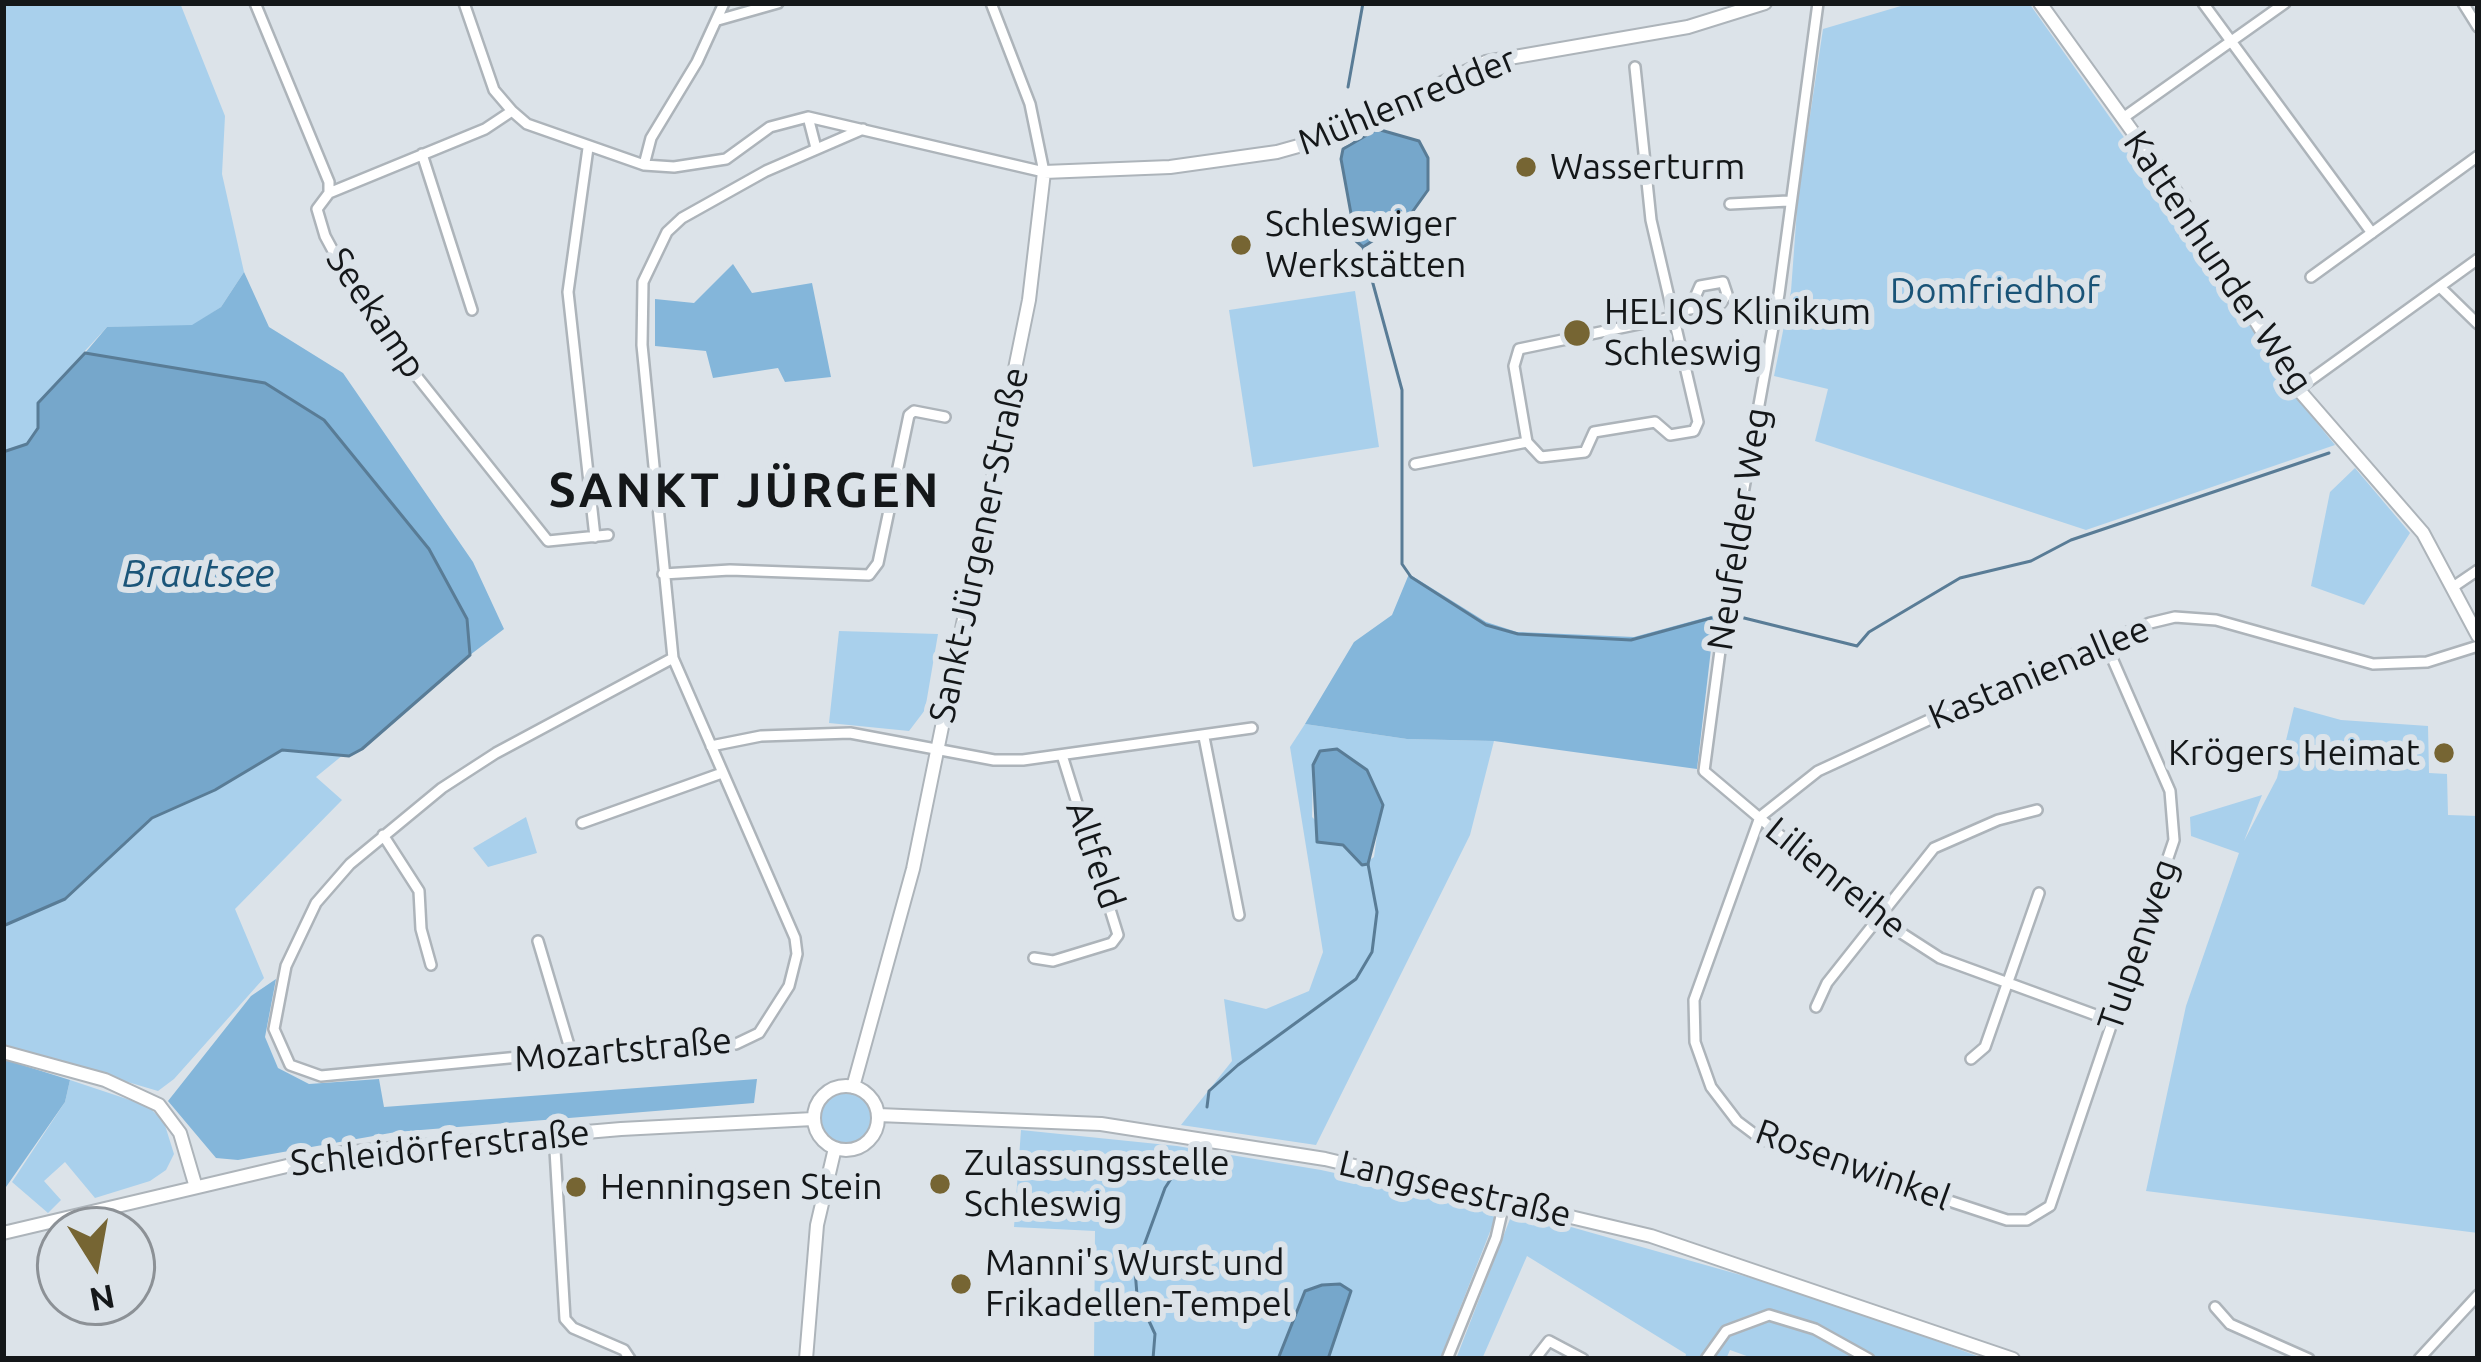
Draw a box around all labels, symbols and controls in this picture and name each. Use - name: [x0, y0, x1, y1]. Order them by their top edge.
- street label: Mühlenredder: [1292, 38, 1522, 164]
- street label: Kattenhunder Weg: [2114, 123, 2322, 401]
- place label: Wasserturm: [1550, 145, 1745, 189]
- marker: Wasserturm: [1513, 154, 1539, 180]
- place label: Schleswiger Werkstätten: [1265, 202, 1466, 287]
- marker: Schleswiger Werkstätten: [1228, 232, 1254, 258]
- street label: Seekamp: [317, 240, 435, 386]
- park label: Domfriedhof: [1890, 269, 2100, 313]
- place label: HELIOS Klinikum Schleswig: [1604, 290, 1871, 375]
- marker: HELIOS Klinikum Schleswig: [1561, 317, 1593, 349]
- street label: Sankt-Jürgener-Straße: [920, 363, 1038, 727]
- street label: Neufelder Weg: [1698, 404, 1780, 654]
- district label: SANKT JÜRGEN: [549, 462, 941, 520]
- water label: Brautsee: [122, 551, 274, 597]
- street label: Kastanienallee: [1922, 607, 2156, 739]
- place label: Krögers Heimat: [2168, 731, 2420, 775]
- marker: Krögers Heimat: [2431, 740, 2457, 766]
- street label: Altfeld: [1057, 795, 1133, 915]
- street label: Lilienreihe: [1757, 808, 1915, 948]
- street label: Tulpenweg: [2088, 853, 2188, 1037]
- street label: Mozartstraße: [512, 1019, 734, 1081]
- street label: Rosenwinkel: [1750, 1110, 1956, 1220]
- street label: Schleidörferstraße: [288, 1111, 592, 1185]
- place label: Zulassungsstelle Schleswig: [964, 1141, 1230, 1226]
- street label: Langseestraße: [1335, 1141, 1575, 1237]
- place label: Henningsen Stein: [600, 1165, 882, 1209]
- marker: Zulassungsstelle Schleswig: [927, 1171, 953, 1197]
- marker: Henningsen Stein: [563, 1174, 589, 1200]
- north arrow: [36, 1206, 156, 1326]
- place label: Manni's Wurst und Frikadellen-Tempel: [985, 1241, 1291, 1326]
- marker: Manni's Wurst und Frikadellen-Tempel: [948, 1271, 974, 1297]
- text: N: [87, 1278, 118, 1319]

